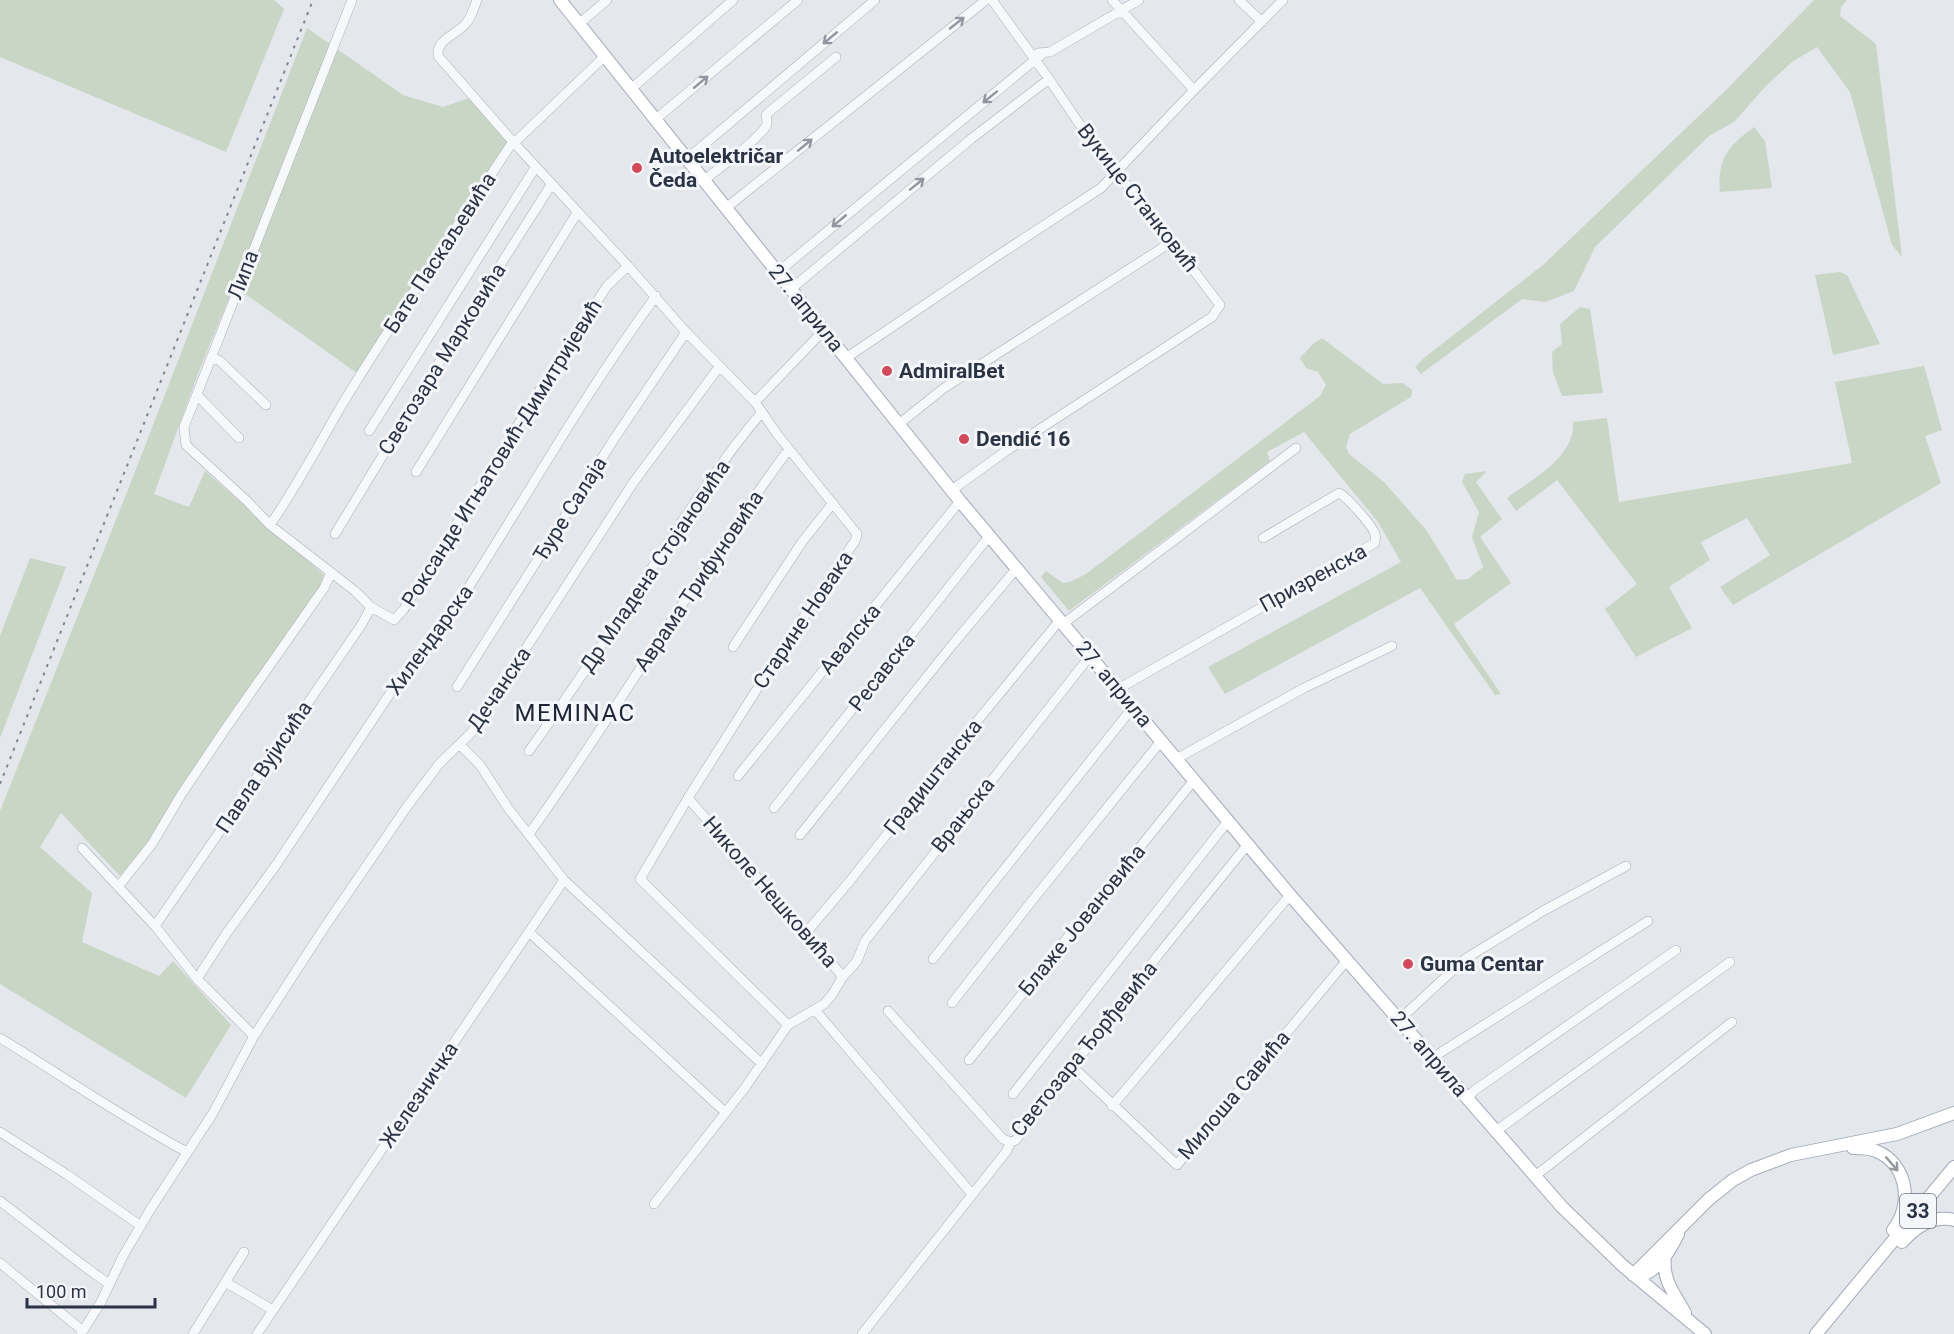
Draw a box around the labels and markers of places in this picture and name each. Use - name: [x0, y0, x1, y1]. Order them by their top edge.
- place label: Autoelektričar Čeda: [649, 144, 783, 192]
- marker: Autoelektričar Čeda: [630, 161, 644, 175]
- place label: AdmiralBet: [899, 359, 1005, 383]
- marker: AdmiralBet: [880, 364, 894, 378]
- place label: Dendić 16: [976, 427, 1070, 451]
- marker: Dendić 16: [957, 432, 971, 446]
- place label: Guma Centar: [1420, 952, 1544, 976]
- marker: Guma Centar: [1401, 957, 1415, 971]

